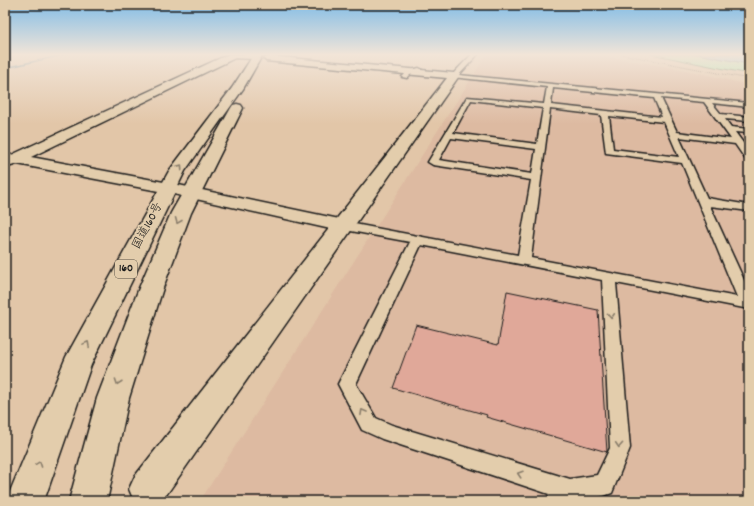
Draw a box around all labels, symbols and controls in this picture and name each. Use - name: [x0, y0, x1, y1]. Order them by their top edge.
- one-way arrow: [175, 164, 183, 171]
- street label: 国道160号: [129, 199, 167, 253]
- one-way arrow: [175, 217, 183, 225]
- road number: 160: [115, 260, 137, 278]
- one-way arrow: [607, 313, 616, 319]
- one-way arrow: [82, 341, 90, 348]
- one-way arrow: [114, 379, 123, 386]
- one-way arrow: [360, 409, 367, 417]
- one-way arrow: [614, 442, 623, 449]
- one-way arrow: [34, 461, 42, 468]
- one-way arrow: [516, 470, 523, 479]

